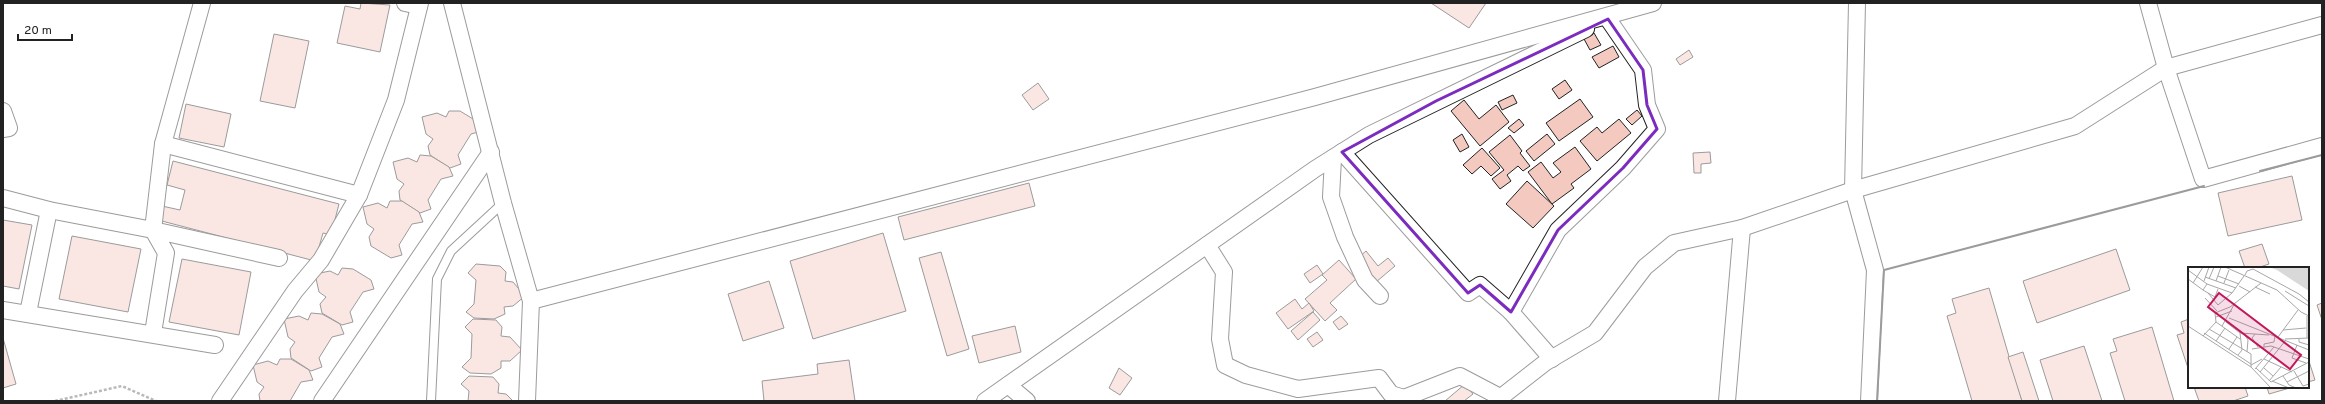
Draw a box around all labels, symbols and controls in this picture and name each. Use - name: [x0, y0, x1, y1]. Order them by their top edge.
- scale bar: [18, 16, 72, 42]
- text: 20 m: [24, 23, 52, 39]
- inset map: [2188, 267, 2309, 388]

